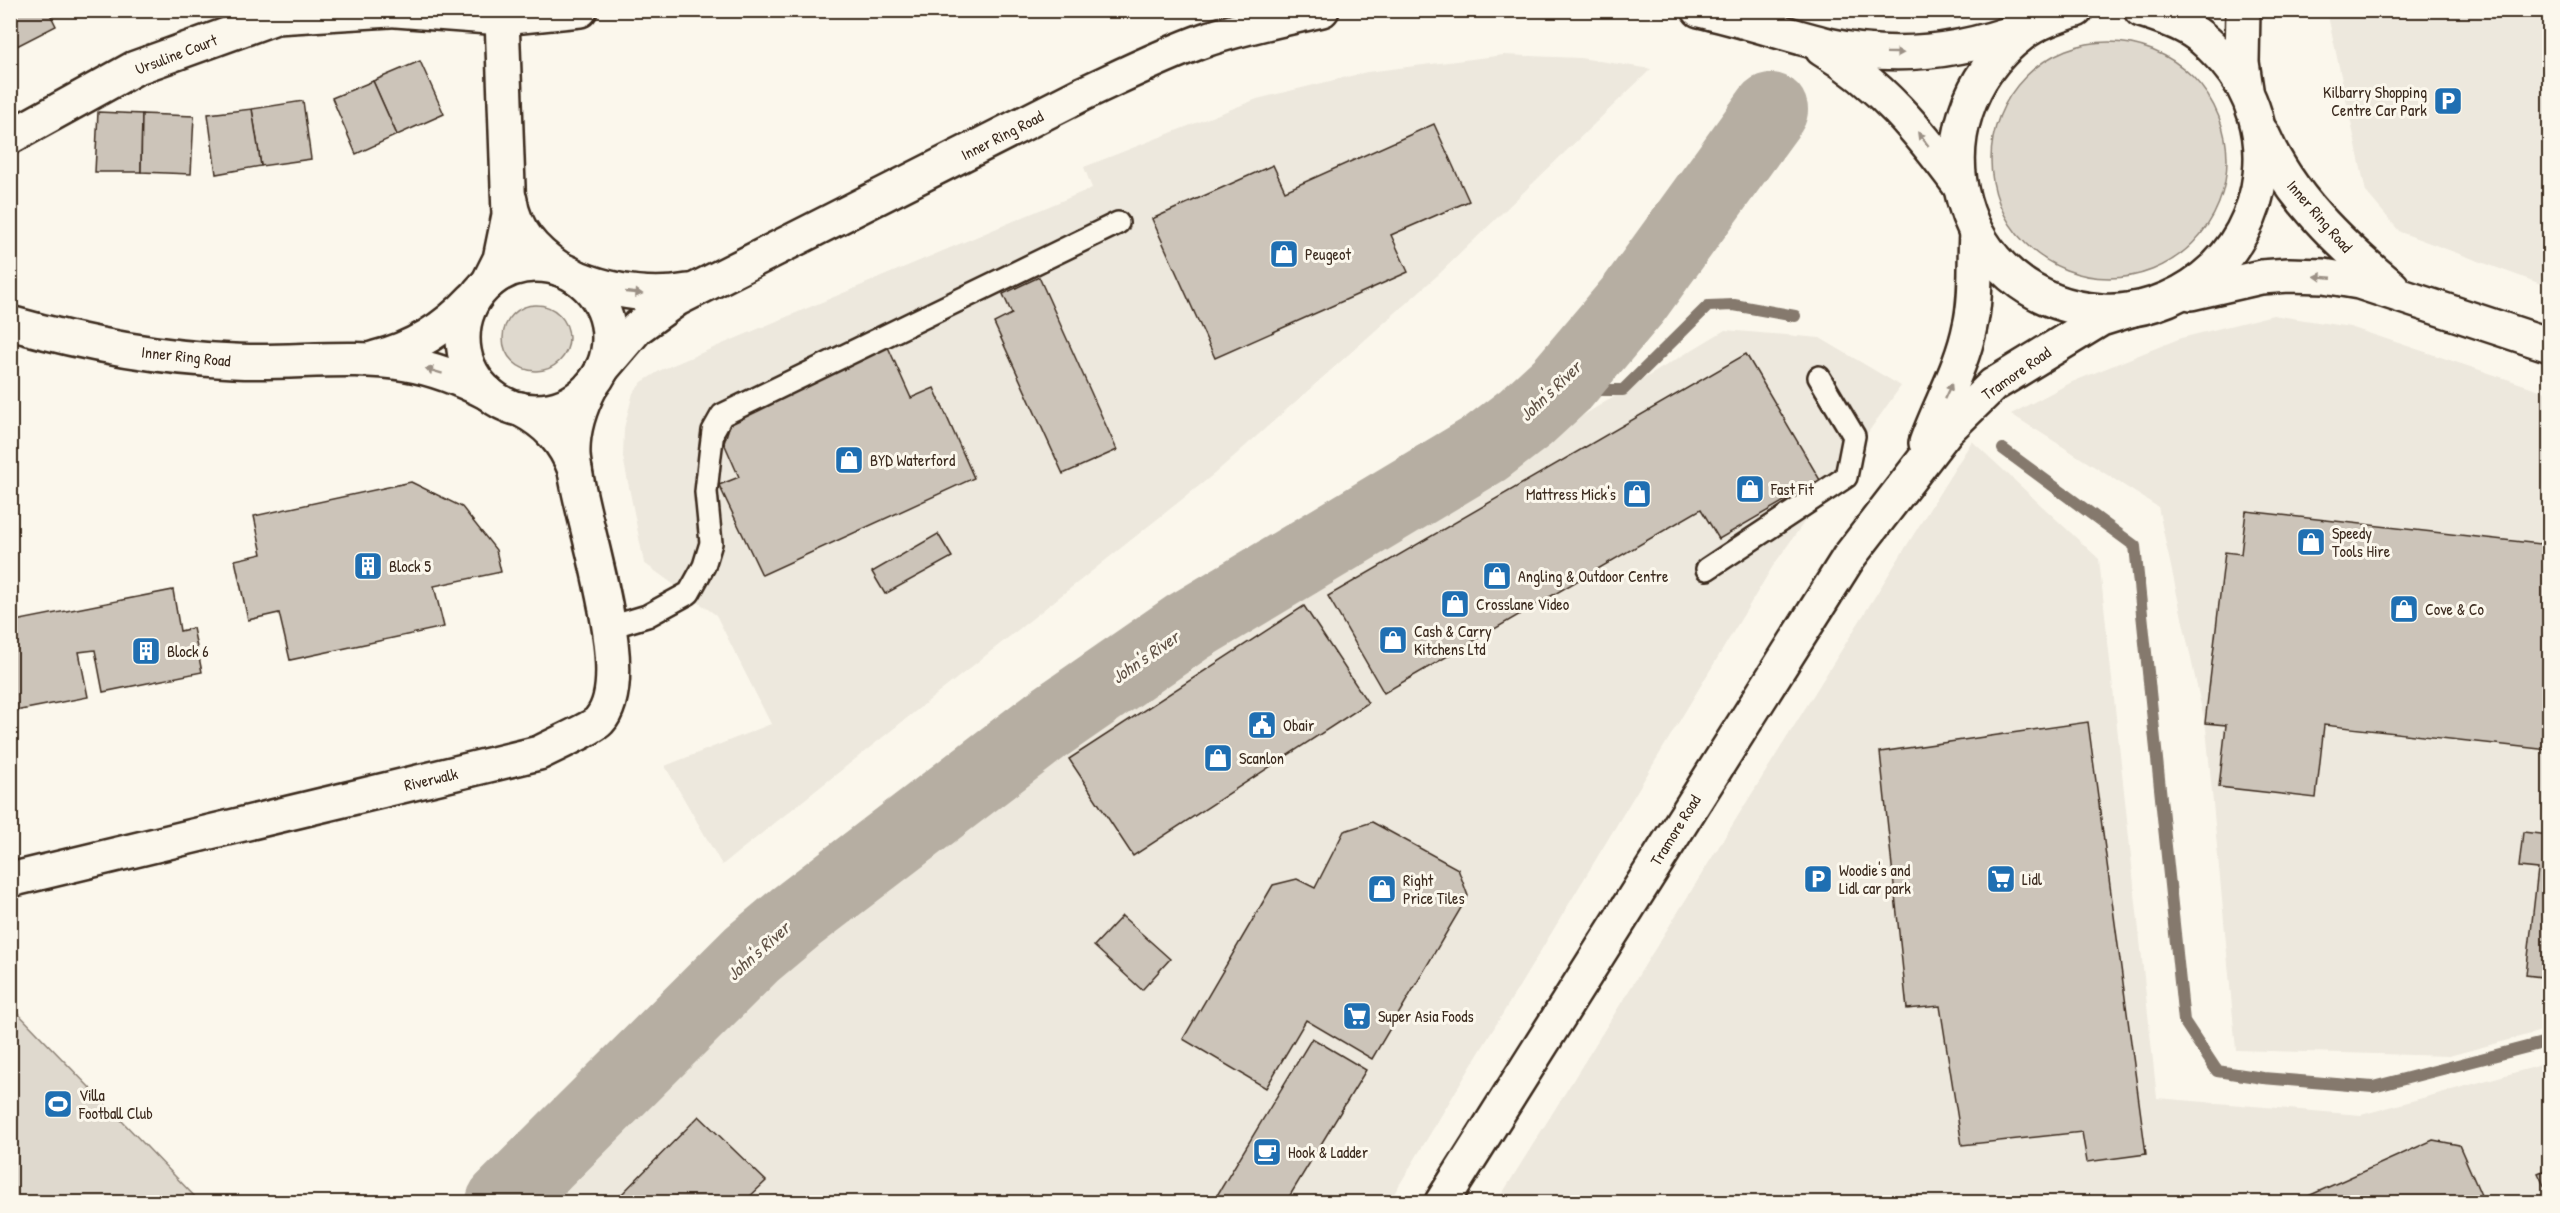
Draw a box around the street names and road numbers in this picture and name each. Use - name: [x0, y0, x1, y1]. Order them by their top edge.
- street label: Ursuline Court: [132, 28, 221, 80]
- street label: Inner Ring Road: [957, 105, 1047, 165]
- street label: Inner Ring Road: [2282, 175, 2358, 257]
- street label: Inner Ring Road: [140, 340, 232, 372]
- street label: Tramore Road: [1977, 341, 2055, 405]
- street label: Riverwalk: [402, 762, 460, 796]
- street label: Tramore Road: [1645, 790, 1705, 870]

